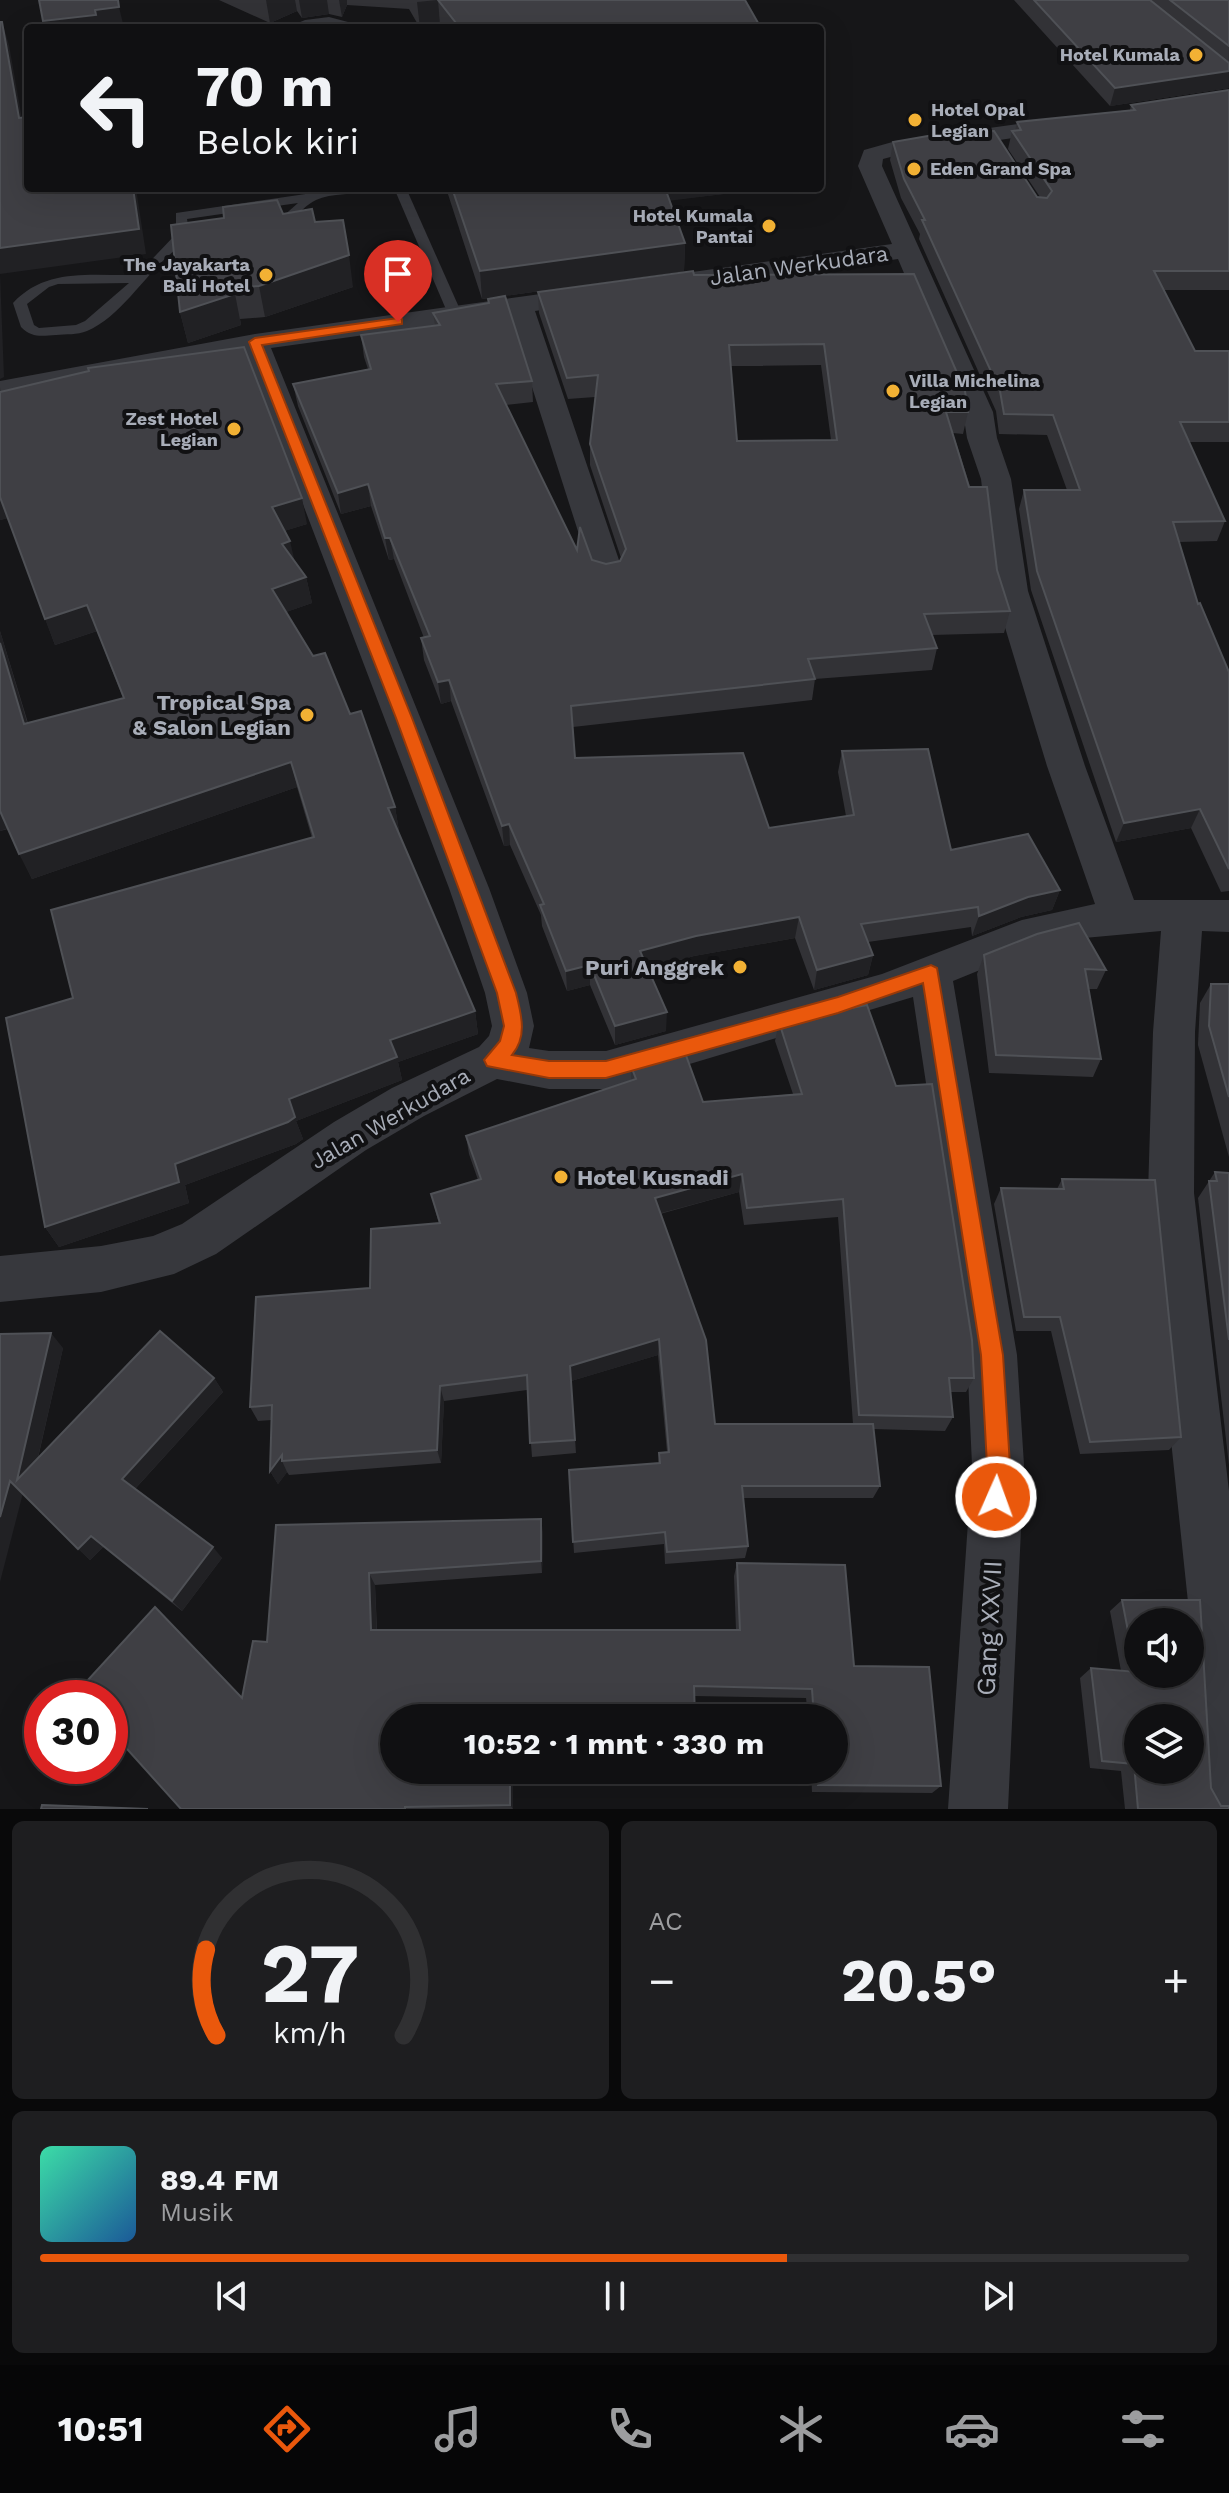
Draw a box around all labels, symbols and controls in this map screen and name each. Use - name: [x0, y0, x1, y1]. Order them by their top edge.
- place label: Hotel Kumala: [1060, 44, 1181, 65]
- marker: Hotel Kumala: [1187, 46, 1205, 64]
- text: 70 m: [196, 54, 333, 120]
- icon: left: [64, 56, 168, 160]
- place label: Hotel Opal Legian: [931, 99, 1025, 141]
- marker: Hotel Opal Legian: [906, 111, 924, 129]
- text: Belok kiri: [196, 121, 359, 163]
- place label: Eden Grand Spa: [930, 158, 1072, 179]
- marker: Eden Grand Spa: [905, 160, 923, 178]
- place label: Hotel Kumala Pantai: [633, 205, 754, 247]
- marker: Hotel Kumala Pantai: [760, 217, 778, 235]
- pin: [364, 240, 432, 322]
- street label: Jalan Werkudara: [708, 241, 890, 290]
- icon: arrive: [376, 252, 420, 296]
- place label: The Jayakarta Bali Hotel: [123, 254, 251, 296]
- marker: The Jayakarta Bali Hotel: [257, 266, 275, 284]
- place label: Villa Michelina Legian: [909, 370, 1041, 412]
- marker: Villa Michelina Legian: [884, 382, 902, 400]
- place label: Zest Hotel Legian: [126, 408, 218, 450]
- marker: Zest Hotel Legian: [225, 420, 243, 438]
- place label: Tropical Spa & Salon Legian: [132, 690, 291, 740]
- marker: Tropical Spa & Salon Legian: [298, 706, 316, 724]
- place label: Puri Anggrek: [585, 955, 724, 980]
- marker: Puri Anggrek: [731, 958, 749, 976]
- street label: Jalan Werkudara: [306, 1063, 474, 1174]
- place label: Hotel Kusnadi: [577, 1165, 729, 1190]
- marker: Hotel Kusnadi: [552, 1168, 570, 1186]
- position arrow: [954, 1455, 1038, 1539]
- street label: Gang XXVII: [970, 1560, 1008, 1696]
- map controls: [1124, 1608, 1204, 1784]
- button: sound: [1124, 1608, 1204, 1688]
- speed limit sign: 30: [24, 1680, 128, 1784]
- button: layers: [1124, 1704, 1204, 1784]
- text: 10:52 · 1 mnt · 330 m: [464, 1726, 764, 1761]
- text: AC: [649, 1906, 683, 1936]
- text: 27: [261, 1925, 360, 2022]
- text: 20.5°: [841, 1945, 997, 2016]
- text: −: [649, 1955, 675, 2007]
- text: +: [1162, 1955, 1189, 2007]
- text: km/h: [273, 2016, 347, 2050]
- text: 89.4 FM: [160, 2162, 279, 2197]
- text: Musik: [160, 2197, 233, 2227]
- icon: previous: [210, 2274, 254, 2318]
- icon: pause: [593, 2274, 637, 2318]
- icon: next: [976, 2274, 1020, 2318]
- icon: directions: [259, 2401, 315, 2457]
- icon: music: [430, 2401, 486, 2457]
- icon: phone: [602, 2401, 658, 2457]
- icon: climate: [773, 2401, 829, 2457]
- icon: car: [944, 2401, 1000, 2457]
- icon: filters: [1115, 2401, 1171, 2457]
- text: 10:51: [58, 2408, 144, 2450]

